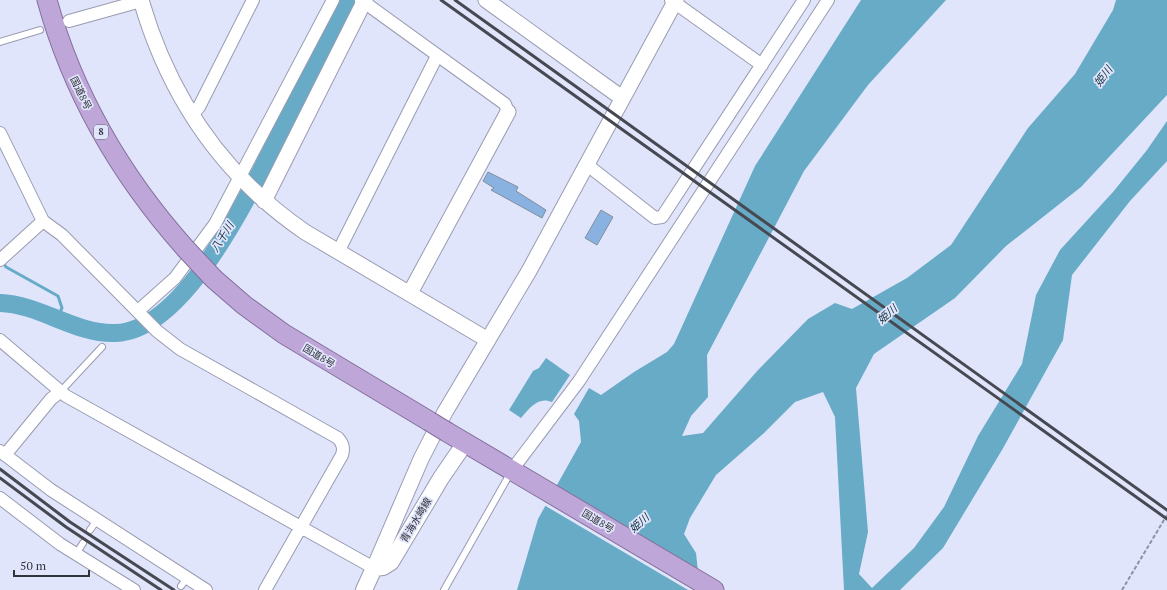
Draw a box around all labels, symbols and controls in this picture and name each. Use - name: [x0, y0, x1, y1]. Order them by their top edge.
- water label: 姫川: [1091, 62, 1116, 89]
- street label: 国道8号: [67, 74, 95, 112]
- road number: 8: [94, 125, 108, 139]
- water label: 八千川: [207, 218, 237, 255]
- water label: 姫川: [874, 301, 901, 326]
- street label: 国道8号: [301, 341, 337, 371]
- street label: 青海水崎線: [398, 495, 434, 545]
- street label: 国道8号: [580, 506, 616, 536]
- water label: 姫川: [626, 510, 653, 536]
- scale bar: [14, 552, 89, 578]
- text: 50 m: [20, 558, 47, 573]

